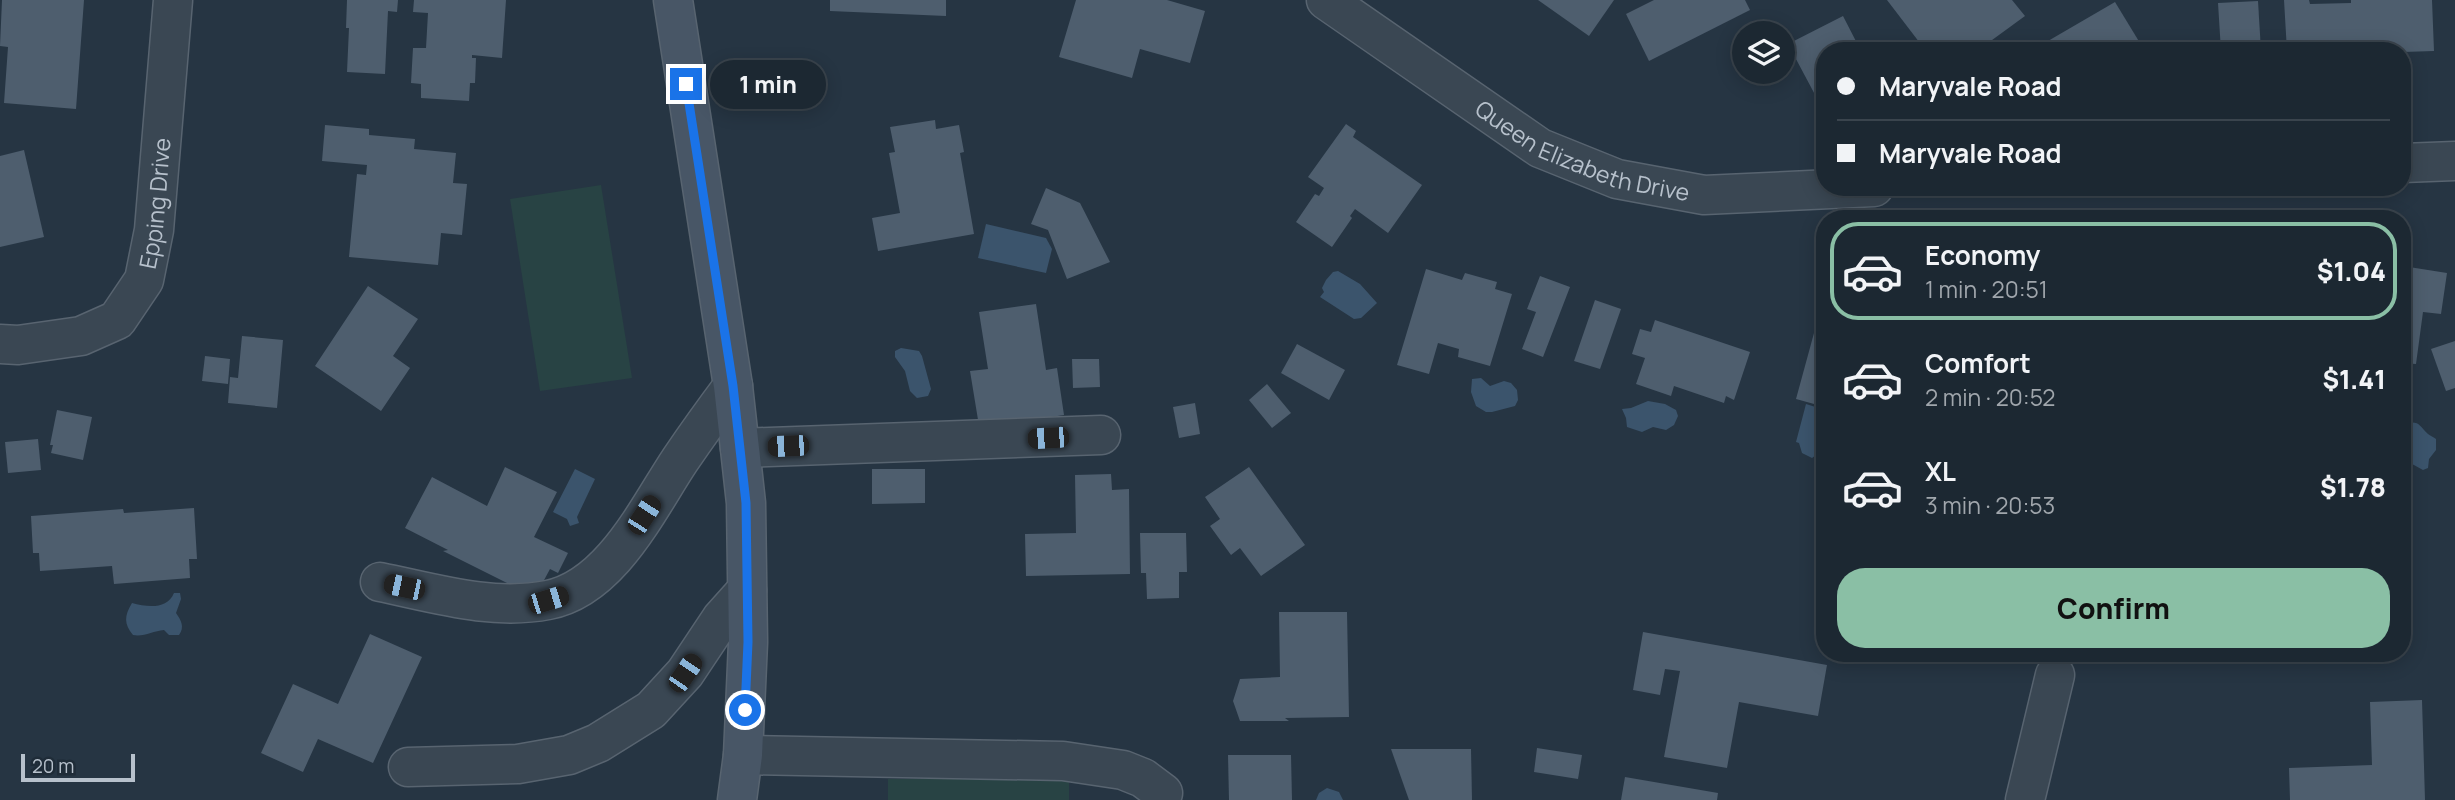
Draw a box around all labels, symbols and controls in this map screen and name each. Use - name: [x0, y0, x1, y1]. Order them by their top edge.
- map controls: [1732, 21, 1795, 84]
- button: layers: [1732, 21, 1795, 84]
- callout: 1 min: [710, 60, 826, 108]
- route end: [670, 68, 702, 100]
- text: 1 min: [739, 68, 797, 100]
- text: Maryvale Road: [1879, 68, 2062, 104]
- street label: Queen Elizabeth Drive: [1469, 92, 1692, 208]
- text: Maryvale Road: [1879, 135, 2062, 171]
- street label: Epping Drive: [131, 137, 178, 271]
- text: Economy: [1925, 237, 2040, 273]
- icon: car: [1841, 240, 1904, 303]
- text: $1.04: [2317, 253, 2386, 289]
- text: 1 min · 20:51: [1925, 273, 2048, 305]
- text: Comfort: [1925, 345, 2031, 381]
- icon: car: [1841, 348, 1904, 411]
- text: $1.41: [2322, 361, 2386, 397]
- text: 2 min · 20:52: [1925, 381, 2055, 413]
- car: [1027, 426, 1070, 450]
- car: [767, 435, 810, 457]
- text: XL: [1925, 453, 1956, 489]
- icon: car: [1841, 456, 1904, 519]
- text: $1.78: [2320, 469, 2386, 505]
- text: 3 min · 20:53: [1925, 489, 2055, 521]
- car: [624, 492, 665, 538]
- button: Confirm: [1837, 568, 2390, 648]
- car: [382, 572, 427, 602]
- car: [525, 584, 572, 616]
- car: [665, 650, 706, 696]
- route start: [729, 694, 761, 726]
- scale bar: [21, 751, 135, 783]
- text: 20 m: [32, 753, 74, 779]

